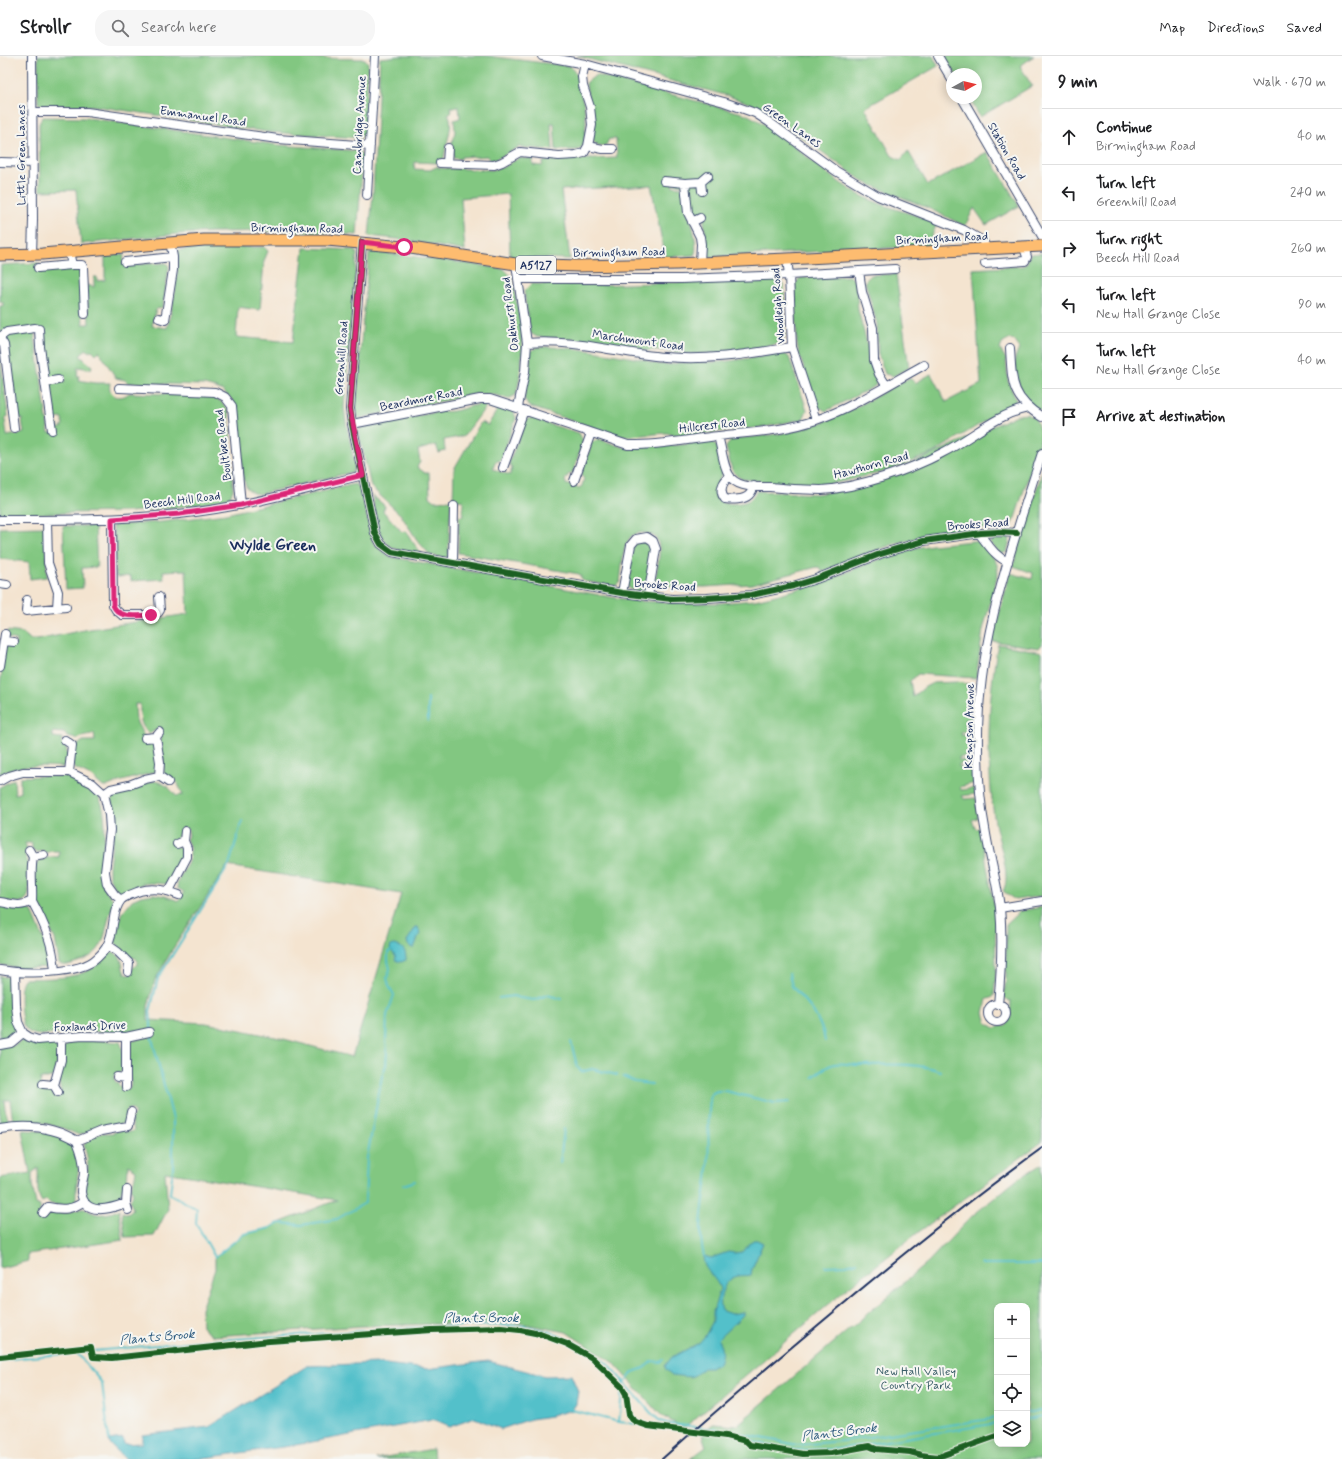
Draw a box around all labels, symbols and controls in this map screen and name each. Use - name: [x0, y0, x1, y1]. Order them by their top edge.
- search box: [95, 10, 375, 46]
- text: Strollr: [20, 15, 71, 40]
- icon: search: [109, 17, 131, 39]
- text: Search here: [141, 18, 217, 38]
- text: Map: [1159, 19, 1185, 37]
- text: Directions: [1207, 19, 1265, 37]
- text: Saved: [1287, 19, 1322, 37]
- north arrow: [946, 68, 982, 104]
- text: 9 min: [1058, 71, 1098, 93]
- text: Walk · 670 m: [1253, 74, 1326, 91]
- street label: Cambridge Avenue: [349, 75, 371, 175]
- street label: Green Lanes: [759, 100, 824, 152]
- street label: Emmanuel Road: [159, 103, 247, 131]
- street label: Little Green Lanes: [14, 104, 30, 206]
- text: Continue: [1096, 118, 1152, 138]
- street label: Station Road: [983, 120, 1029, 183]
- icon: ahead: [1058, 126, 1080, 148]
- text: 40 m: [1297, 128, 1326, 145]
- text: Birmingham Road: [1096, 138, 1196, 155]
- text: Turn left: [1096, 174, 1156, 194]
- icon: left: [1058, 182, 1080, 204]
- text: 240 m: [1290, 184, 1326, 201]
- text: Greenhill Road: [1096, 194, 1176, 211]
- street label: Birmingham Road: [251, 220, 343, 239]
- street label: Birmingham Road: [896, 229, 989, 250]
- text: Turn right: [1096, 230, 1163, 250]
- route start: [395, 238, 413, 256]
- icon: right: [1058, 238, 1080, 260]
- text: 260 m: [1291, 240, 1326, 257]
- street label: Birmingham Road: [573, 244, 665, 263]
- text: Beech Hill Road: [1096, 250, 1180, 267]
- road number: A5127: [516, 256, 556, 274]
- street label: Woodleigh Road: [768, 267, 790, 345]
- street label: Oakhurst Road: [499, 276, 523, 352]
- text: Turn left: [1096, 286, 1156, 306]
- icon: left: [1058, 294, 1080, 316]
- text: 90 m: [1298, 296, 1326, 313]
- text: New Hall Grange Close: [1096, 306, 1220, 323]
- street label: Greenhill Road: [331, 321, 353, 396]
- street label: Marchmount Road: [591, 327, 685, 355]
- text: Turn left: [1096, 342, 1156, 362]
- icon: left: [1058, 350, 1080, 372]
- text: 40 m: [1297, 352, 1326, 369]
- text: New Hall Grange Close: [1096, 362, 1220, 379]
- street label: Beardmore Road: [379, 384, 464, 416]
- icon: arrive: [1058, 406, 1080, 428]
- text: Arrive at destination: [1096, 407, 1225, 427]
- street label: Boultbee Road: [212, 408, 236, 481]
- street label: Hillcrest Road: [678, 415, 746, 437]
- street label: Hawthorn Road: [832, 448, 910, 484]
- street label: Beech Hill Road: [143, 488, 221, 514]
- street label: Brooks Road: [947, 515, 1009, 535]
- district label: Wylde Green: [229, 535, 316, 556]
- street label: Brooks Road: [634, 576, 696, 596]
- route end: [142, 606, 160, 624]
- street label: Kempson Avenue: [961, 683, 979, 769]
- street label: Foxlands Drive: [54, 1018, 126, 1036]
- map controls: [994, 1303, 1030, 1447]
- button: +: [994, 1303, 1030, 1339]
- water label: Plants Brook: [443, 1310, 520, 1327]
- water label: Plants Brook: [119, 1326, 197, 1349]
- button: −: [994, 1339, 1030, 1375]
- park label: New Hall Valley Country Park: [876, 1364, 956, 1394]
- button: locate: [994, 1375, 1030, 1411]
- button: layers: [994, 1411, 1030, 1447]
- water label: Plants Brook: [801, 1419, 879, 1446]

